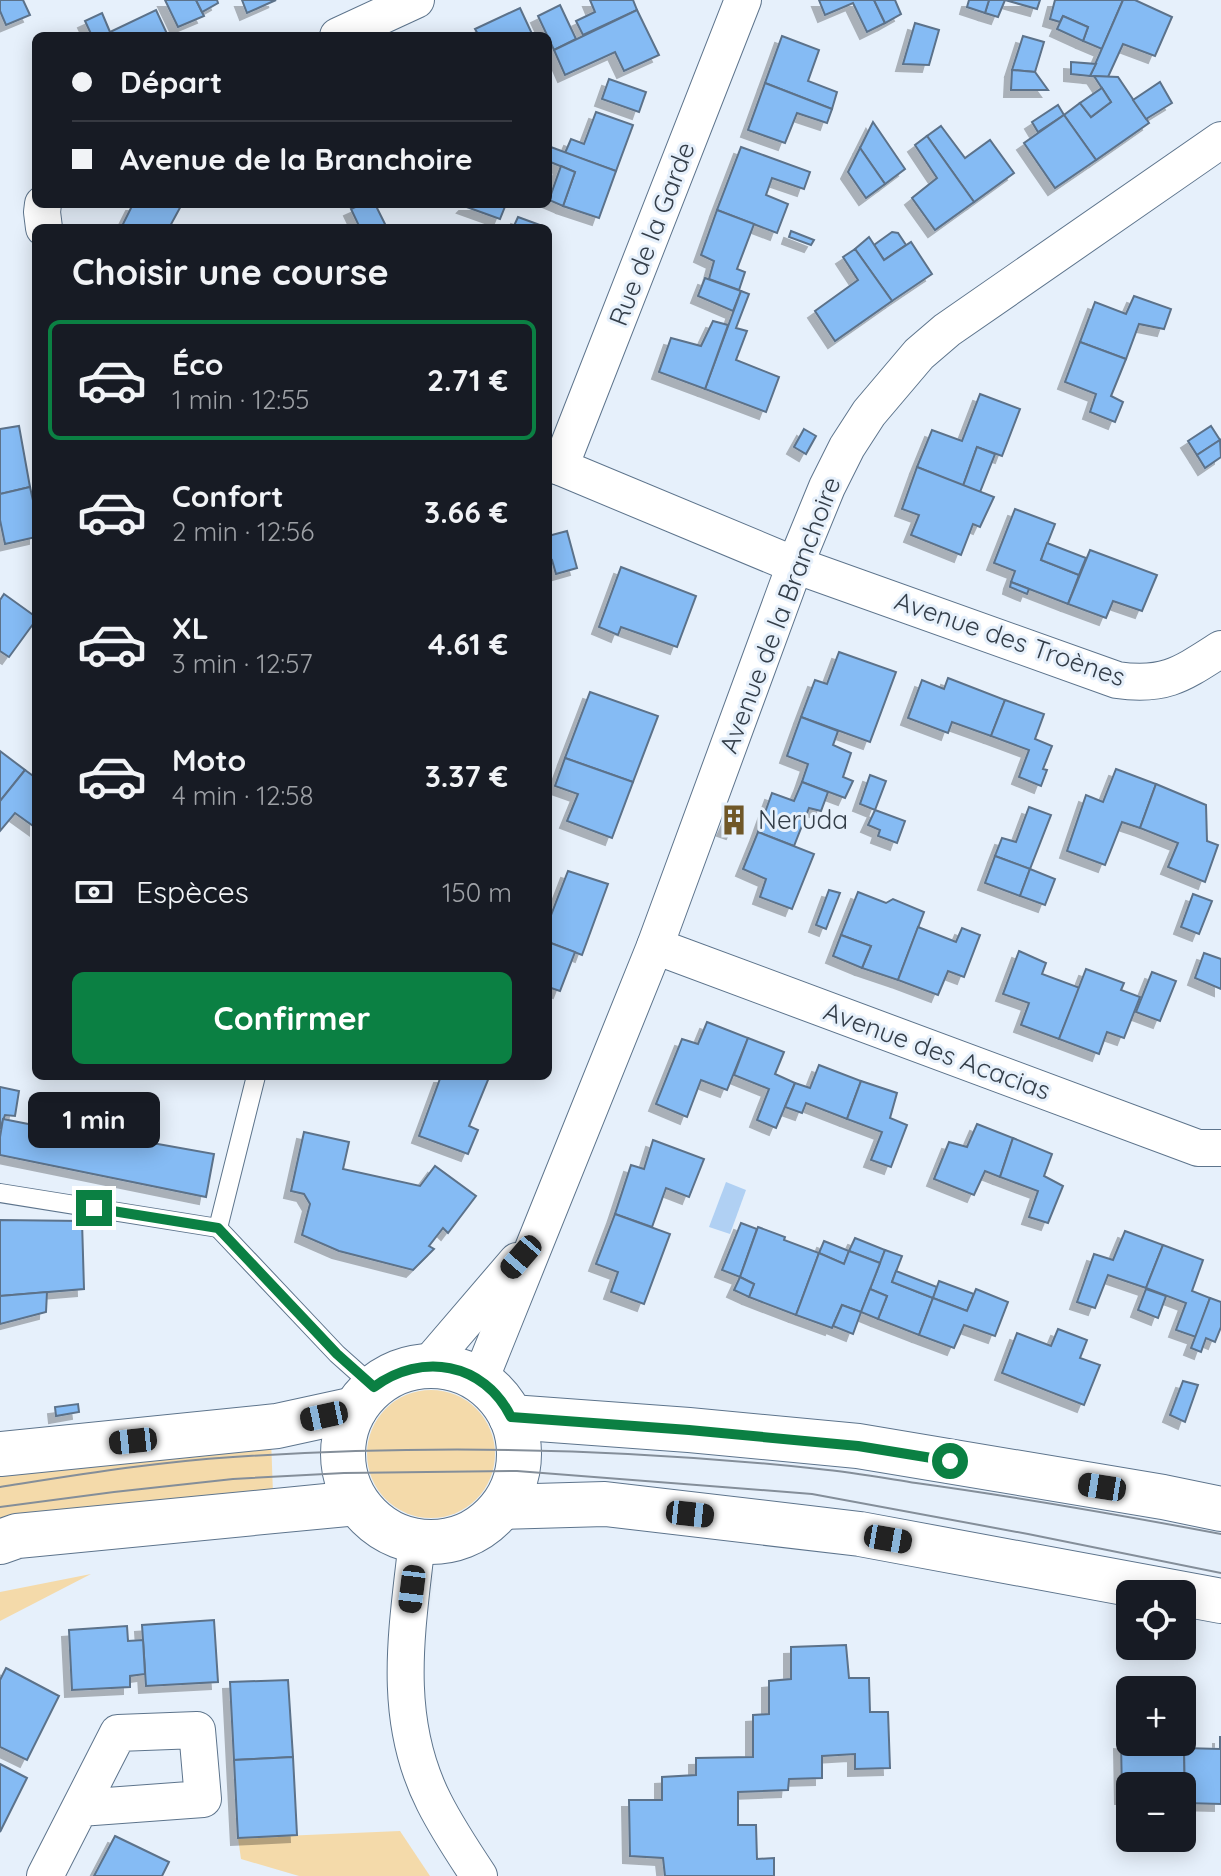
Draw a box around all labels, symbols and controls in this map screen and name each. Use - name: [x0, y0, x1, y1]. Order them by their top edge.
- text: Départ: [120, 63, 222, 101]
- street label: Rue de la Garde: [601, 137, 702, 330]
- text: Avenue de la Branchoire: [120, 140, 473, 178]
- text: Choisir une course: [72, 249, 389, 294]
- icon: car: [76, 344, 148, 416]
- text: Éco: [172, 345, 223, 383]
- text: 2.71 €: [427, 361, 508, 399]
- text: 1 min · 12:55: [172, 383, 310, 416]
- street label: Avenue de la Branchoire: [712, 472, 848, 758]
- icon: car: [76, 476, 148, 548]
- text: Confort: [172, 477, 284, 515]
- text: 3.66 €: [424, 493, 508, 531]
- text: 2 min · 12:56: [172, 515, 314, 548]
- street label: Avenue des Troènes: [891, 584, 1130, 693]
- icon: car: [76, 608, 148, 680]
- text: XL: [172, 609, 209, 647]
- text: 4.61 €: [428, 625, 508, 663]
- text: 3 min · 12:57: [172, 647, 313, 680]
- icon: car: [76, 740, 148, 812]
- text: Moto: [172, 741, 246, 779]
- text: 3.37 €: [425, 757, 508, 795]
- text: 4 min · 12:58: [172, 779, 313, 812]
- building icon: Neruda: [717, 803, 751, 837]
- place label: Neruda: [758, 803, 848, 836]
- icon: cash: [72, 870, 116, 914]
- text: Espèces: [136, 873, 249, 911]
- text: 150 m: [442, 876, 512, 909]
- button: Confirmer: [72, 972, 512, 1064]
- street label: Avenue des Acacias: [819, 994, 1055, 1107]
- callout: 1 min: [28, 1092, 160, 1148]
- text: 1 min: [63, 1103, 126, 1136]
- route end: [76, 1190, 112, 1226]
- car: [496, 1231, 546, 1283]
- car: [298, 1399, 350, 1433]
- car: [108, 1427, 158, 1455]
- route start: [932, 1443, 968, 1479]
- car: [1076, 1471, 1128, 1503]
- car: [665, 1500, 715, 1528]
- car: [862, 1523, 914, 1555]
- car: [397, 1564, 427, 1614]
- map controls: [1116, 1580, 1196, 1852]
- button: locate: [1116, 1580, 1196, 1660]
- button: +: [1116, 1676, 1196, 1756]
- button: −: [1116, 1772, 1196, 1852]

